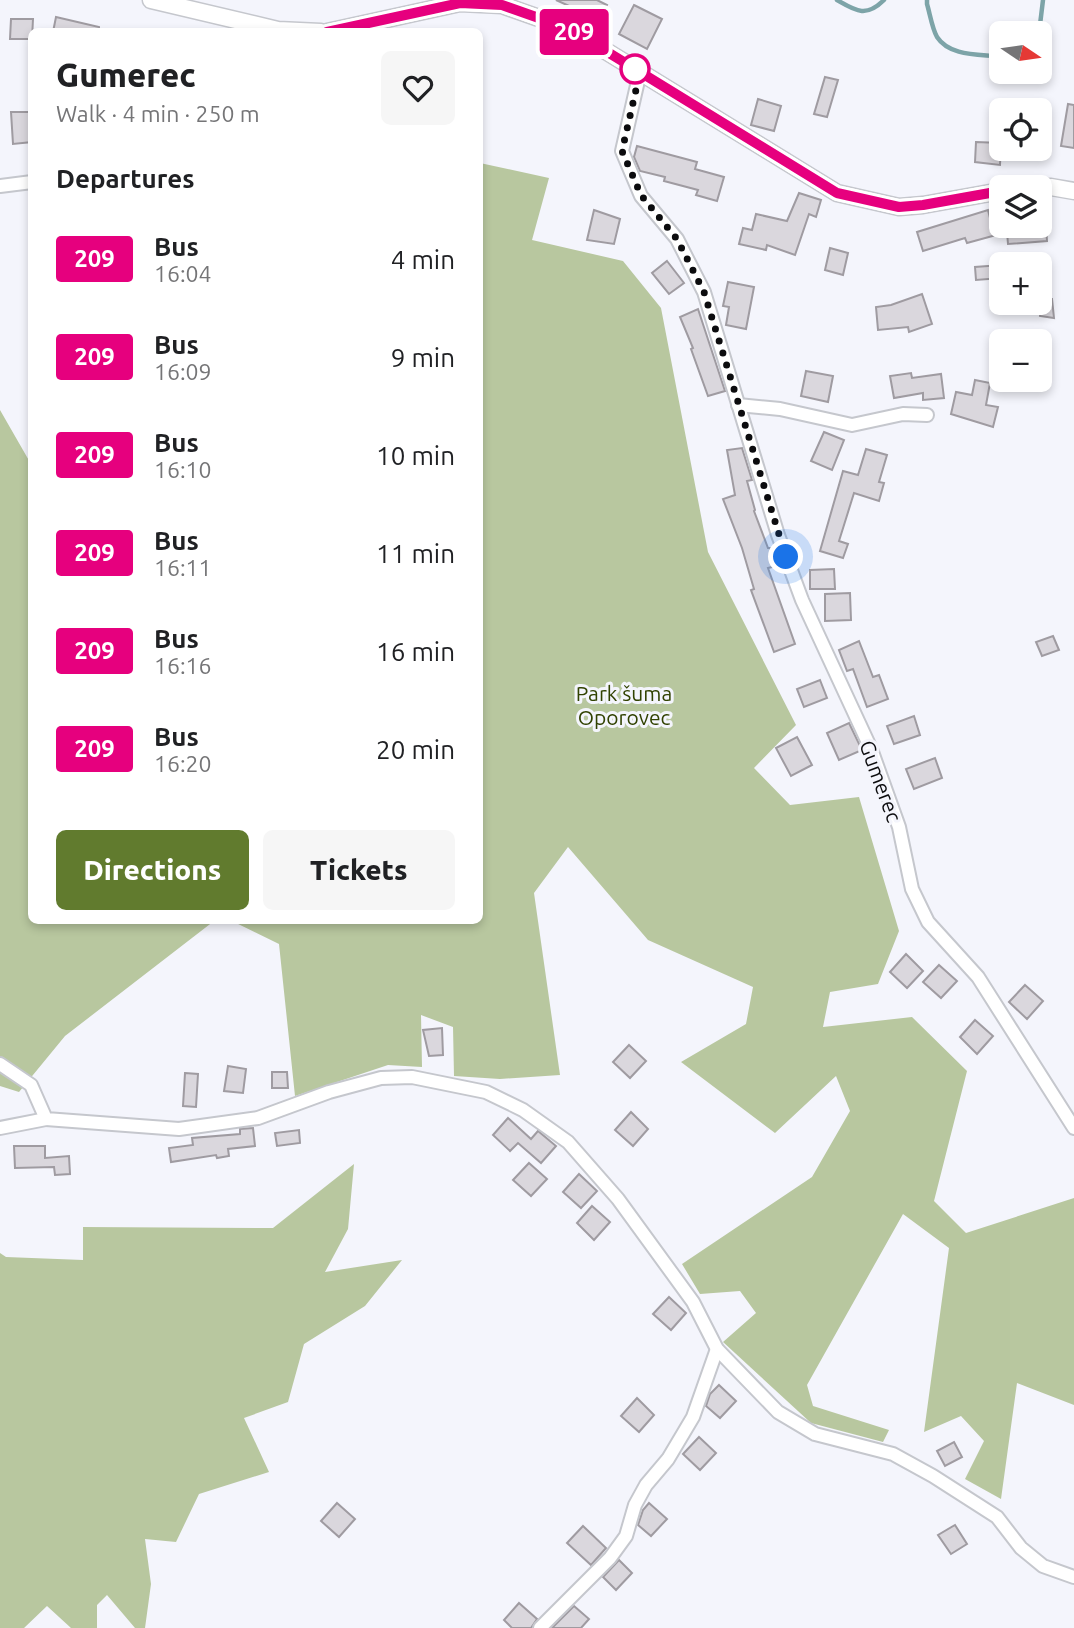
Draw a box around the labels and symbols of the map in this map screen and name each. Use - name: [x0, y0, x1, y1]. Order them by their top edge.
- line badge: 209: [534, 9, 614, 55]
- north arrow: [989, 21, 1052, 84]
- unlabelled marker: [620, 54, 650, 84]
- your location: [768, 539, 803, 574]
- park label: Park šuma Oporovec: [576, 681, 672, 729]
- street label: Gumerec: [855, 737, 907, 825]

